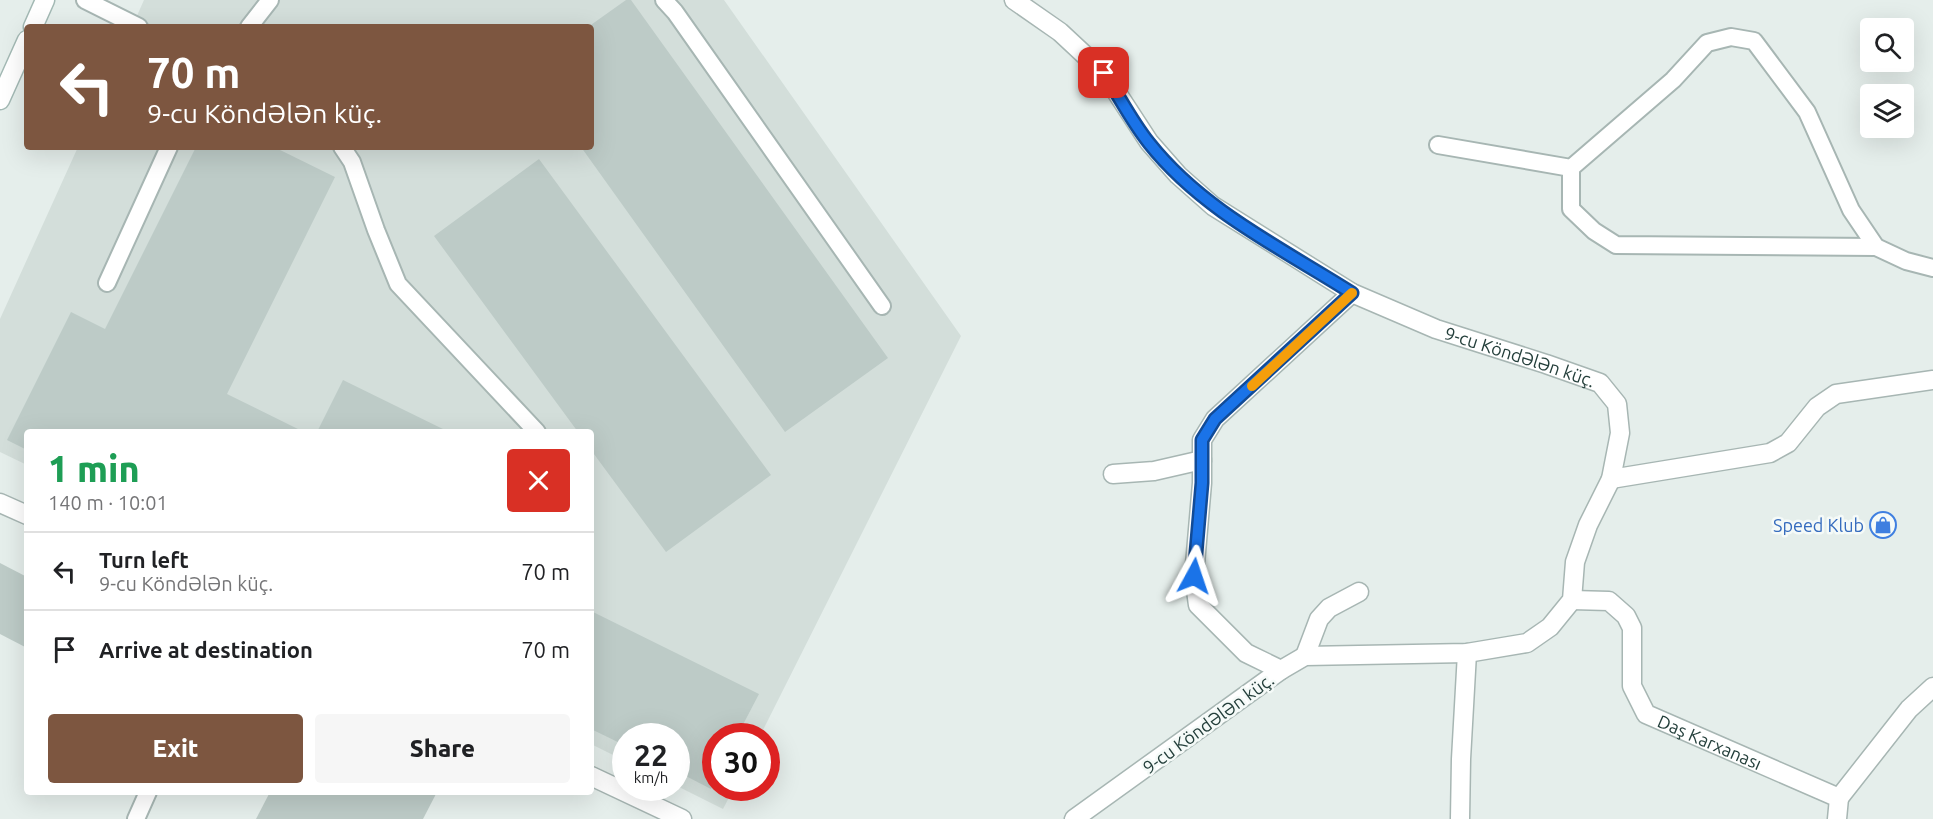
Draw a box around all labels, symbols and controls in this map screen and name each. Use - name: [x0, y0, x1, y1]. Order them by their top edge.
- map controls: [1860, 18, 1914, 138]
- button: search: [1860, 18, 1914, 72]
- pin: [1078, 47, 1129, 98]
- icon: left: [48, 48, 126, 126]
- text: 70 m: [147, 49, 241, 96]
- icon: arrive: [1087, 56, 1120, 89]
- button: layers: [1860, 84, 1914, 138]
- text: 9-cu Köndələn küç.: [147, 98, 382, 128]
- street label: 9-cu Köndələn küç.: [1442, 322, 1598, 390]
- text: 1 min: [48, 448, 140, 489]
- button: close: [507, 449, 570, 512]
- text: 140 m · 10:01: [48, 491, 168, 514]
- shop icon: Speed Klub: [1868, 510, 1898, 540]
- place label: Speed Klub: [1773, 515, 1864, 535]
- position arrow: [1162, 544, 1226, 608]
- text: Turn left: [99, 547, 189, 572]
- icon: left: [48, 555, 81, 588]
- text: 70 m: [521, 559, 570, 584]
- text: 9-cu Köndələn küç.: [99, 572, 273, 595]
- icon: arrive: [48, 633, 81, 666]
- text: Arrive at destination: [99, 637, 313, 662]
- text: 70 m: [521, 637, 570, 662]
- street label: 9-cu Köndələn küç.: [1139, 669, 1277, 777]
- street label: Daş Karxanası: [1655, 710, 1765, 773]
- button: Exit: [48, 714, 303, 783]
- button: Share: [315, 714, 570, 783]
- speed limit sign: 30: [702, 723, 780, 801]
- text: 22: [634, 738, 668, 772]
- text: km/h: [634, 769, 668, 786]

